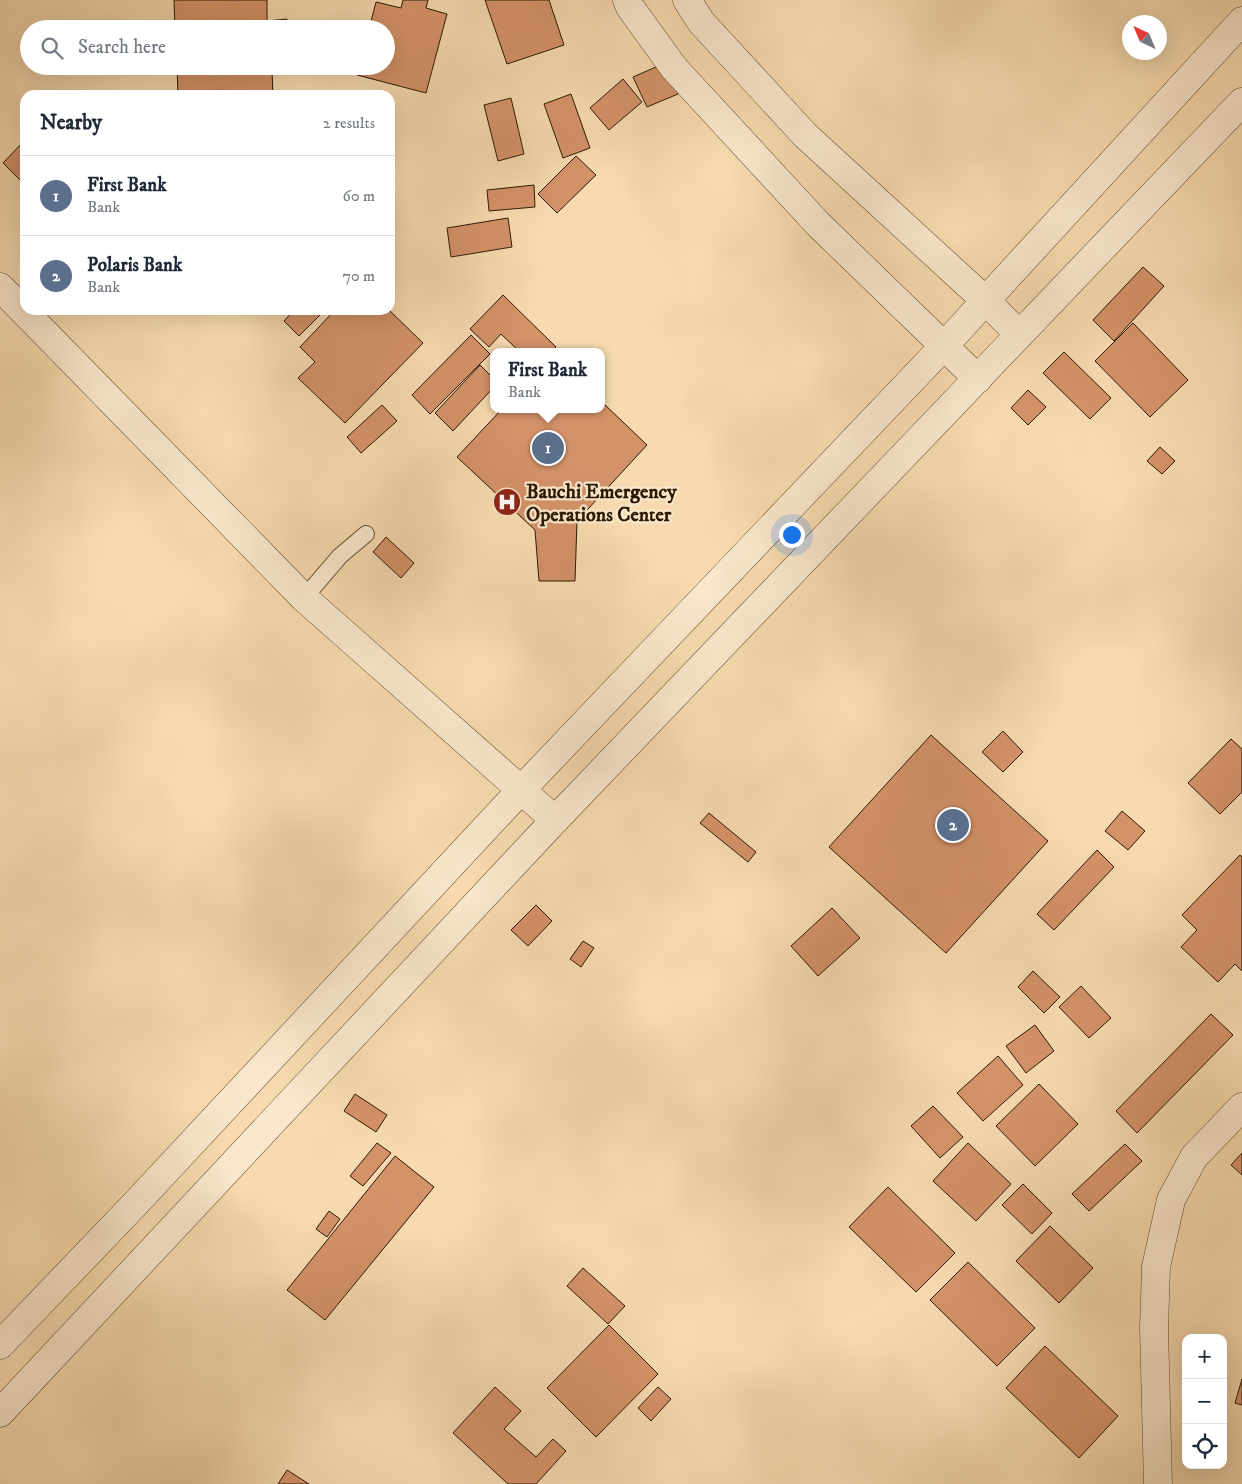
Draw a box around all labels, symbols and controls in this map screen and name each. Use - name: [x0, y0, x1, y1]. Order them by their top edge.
- north arrow: [1122, 15, 1167, 60]
- search box: [20, 20, 395, 75]
- icon: search: [38, 34, 66, 62]
- text: Search here: [78, 36, 166, 59]
- text: Nearby: [40, 110, 102, 136]
- text: 2 results: [323, 113, 375, 133]
- text: First Bank: [87, 174, 167, 197]
- text: 1: [53, 186, 59, 206]
- text: 60 m: [343, 186, 375, 206]
- text: Bank: [87, 197, 120, 217]
- text: Polaris Bank: [87, 254, 182, 277]
- text: 2: [52, 266, 60, 286]
- text: 70 m: [343, 266, 375, 286]
- text: Bank: [87, 277, 120, 297]
- popup: [490, 348, 605, 413]
- text: First Bank: [508, 359, 587, 382]
- text: Bank: [508, 382, 541, 402]
- pin: 1: [532, 429, 564, 467]
- place label: Bauchi Emergency Operations Center: [526, 480, 677, 528]
- hospital icon: Bauchi Emergency Operations Center: [492, 487, 522, 517]
- your location: [779, 522, 805, 548]
- pin: 2: [937, 806, 969, 844]
- map controls: [1182, 1334, 1227, 1469]
- button: +: [1182, 1334, 1227, 1379]
- button: −: [1182, 1379, 1227, 1424]
- button: locate: [1182, 1424, 1227, 1469]

